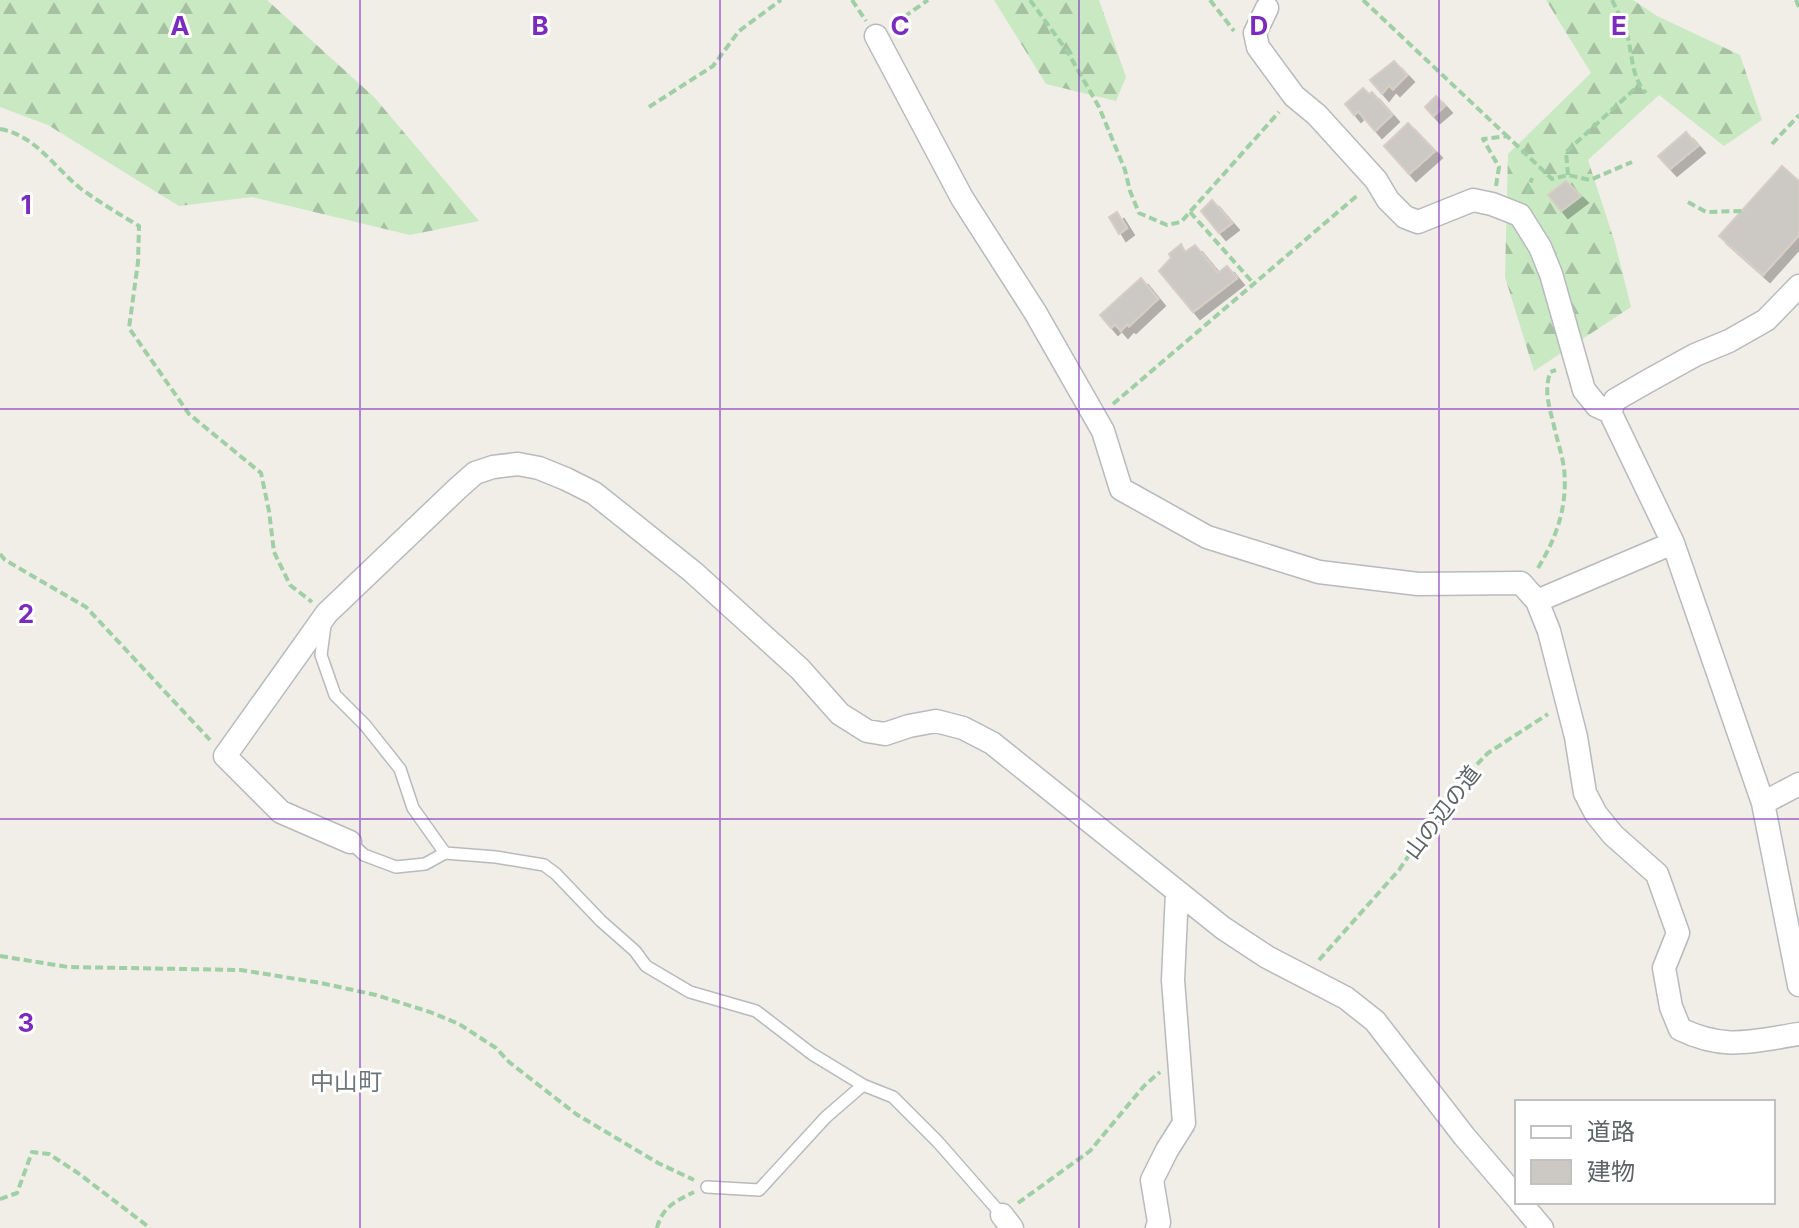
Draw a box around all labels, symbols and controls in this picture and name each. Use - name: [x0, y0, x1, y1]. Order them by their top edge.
- text: A: [170, 10, 190, 41]
- text: B: [531, 10, 549, 41]
- text: C: [890, 10, 910, 41]
- text: D: [1250, 10, 1268, 41]
- text: E: [1611, 10, 1627, 41]
- text: 1: [20, 189, 32, 220]
- text: 2: [18, 598, 34, 629]
- street label: 山の辺の道: [1399, 760, 1485, 864]
- text: 3: [18, 1007, 34, 1038]
- district label: 中山町: [310, 1067, 382, 1096]
- legend: [1515, 1100, 1775, 1204]
- text: 道路: [1587, 1117, 1635, 1146]
- text: 建物: [1587, 1157, 1635, 1186]

